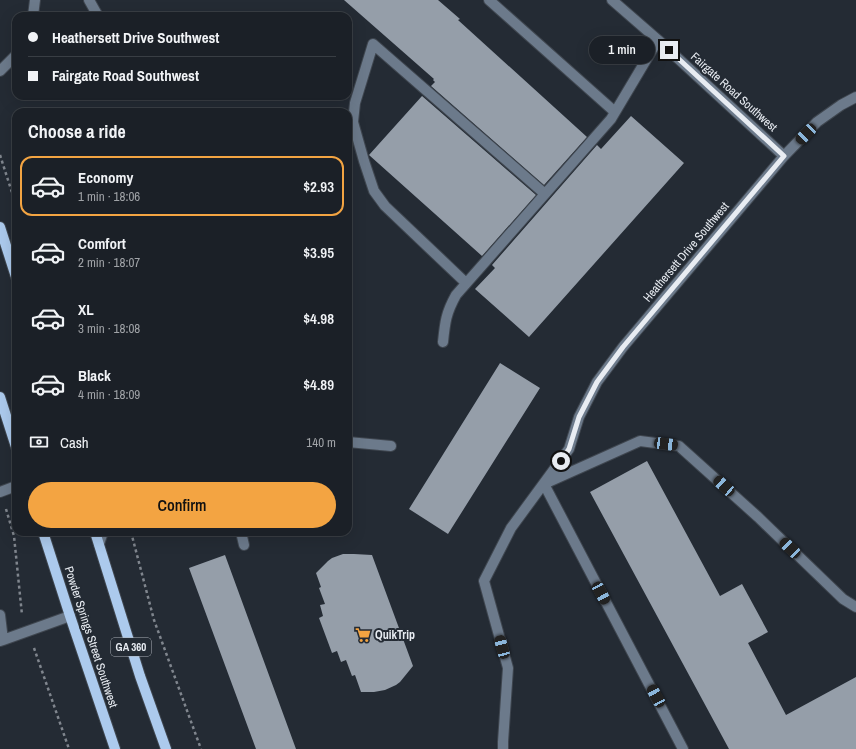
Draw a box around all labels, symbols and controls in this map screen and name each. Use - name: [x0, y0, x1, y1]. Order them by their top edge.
- text: Heathersett Drive Southwest: [52, 27, 219, 48]
- callout: 1 min: [589, 36, 655, 64]
- text: 1 min: [608, 41, 636, 58]
- route end: [660, 41, 678, 59]
- street label: Fairgate Road Southwest: [687, 49, 781, 135]
- text: Fairgate Road Southwest: [52, 65, 199, 86]
- text: Choose a ride: [28, 119, 126, 144]
- car: [793, 121, 819, 147]
- text: Economy: [78, 167, 133, 188]
- icon: car: [30, 168, 66, 204]
- text: $2.93: [303, 176, 334, 197]
- text: 1 min · 18:06: [78, 188, 140, 205]
- street label: Heathersett Drive Southwest: [639, 198, 733, 305]
- text: Comfort: [78, 233, 126, 254]
- icon: car: [30, 234, 66, 270]
- text: $3.95: [303, 242, 334, 263]
- text: 2 min · 18:07: [78, 254, 140, 271]
- text: XL: [78, 299, 94, 320]
- icon: car: [30, 300, 66, 336]
- text: $4.98: [303, 308, 334, 329]
- text: 3 min · 18:08: [78, 320, 140, 337]
- text: Black: [78, 365, 111, 386]
- icon: car: [30, 366, 66, 402]
- text: $4.89: [303, 374, 334, 395]
- text: 4 min · 18:09: [78, 386, 140, 403]
- icon: cash: [28, 431, 50, 453]
- text: Cash: [60, 432, 89, 453]
- text: 140 m: [306, 434, 336, 451]
- car: [653, 437, 679, 451]
- route start: [552, 452, 570, 470]
- car: [711, 474, 737, 498]
- button: Confirm: [28, 482, 336, 528]
- car: [777, 535, 803, 561]
- street label: Powder Springs Street Southwest: [61, 564, 122, 710]
- car: [590, 580, 612, 606]
- supermarket icon: QuikTrip: [354, 626, 372, 644]
- place label: QuikTrip: [375, 627, 415, 643]
- car: [493, 634, 511, 660]
- road number: GA 360: [111, 638, 151, 656]
- car: [645, 683, 667, 709]

